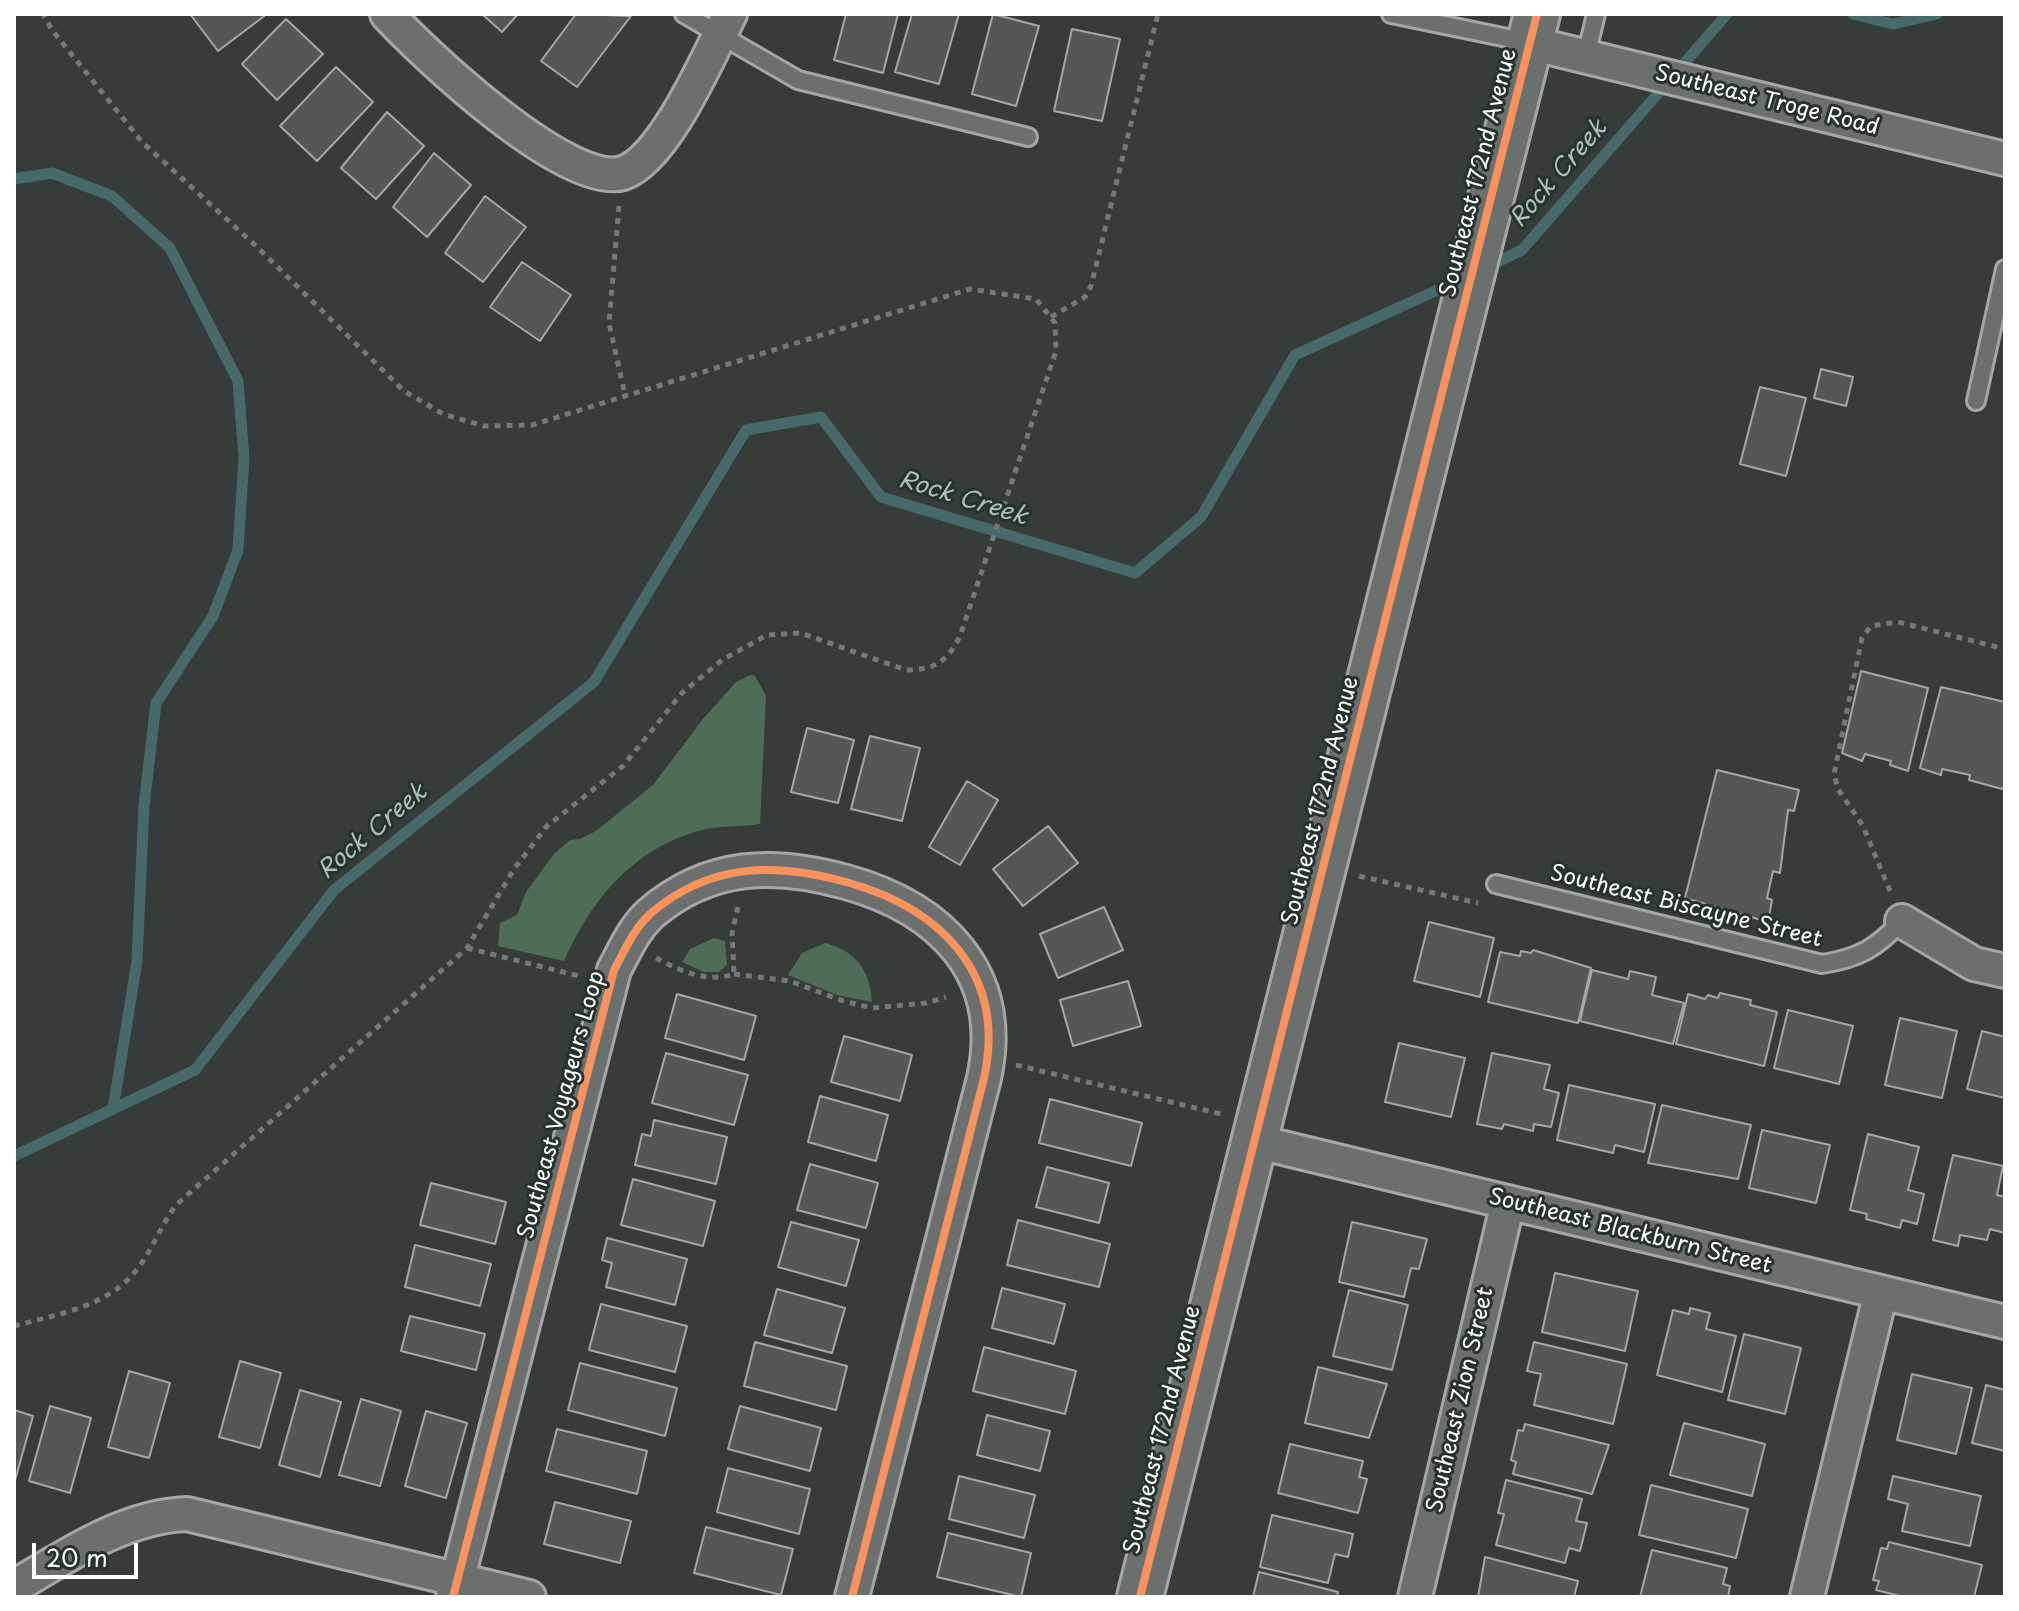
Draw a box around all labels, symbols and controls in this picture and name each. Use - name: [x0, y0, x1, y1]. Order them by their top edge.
- street label: Southeast 172nd Avenue: [1435, 46, 1523, 300]
- street label: Southeast Troge Road: [1652, 60, 1882, 142]
- water label: Rock Creek: [1505, 114, 1613, 234]
- water label: Rock Creek: [895, 466, 1031, 532]
- street label: Southeast 172nd Avenue: [1277, 674, 1365, 928]
- water label: Rock Creek: [313, 778, 433, 886]
- street label: Southeast Biscayne Street: [1547, 860, 1825, 954]
- street label: Southeast Voyageurs Loop: [514, 968, 610, 1242]
- street label: Southeast Blackburn Street: [1486, 1184, 1774, 1280]
- street label: Southeast Zion Street: [1422, 1285, 1500, 1515]
- street label: Southeast 172nd Avenue: [1119, 1303, 1207, 1557]
- scale bar: [36, 1527, 142, 1577]
- text: 20 m: [46, 1539, 108, 1575]

